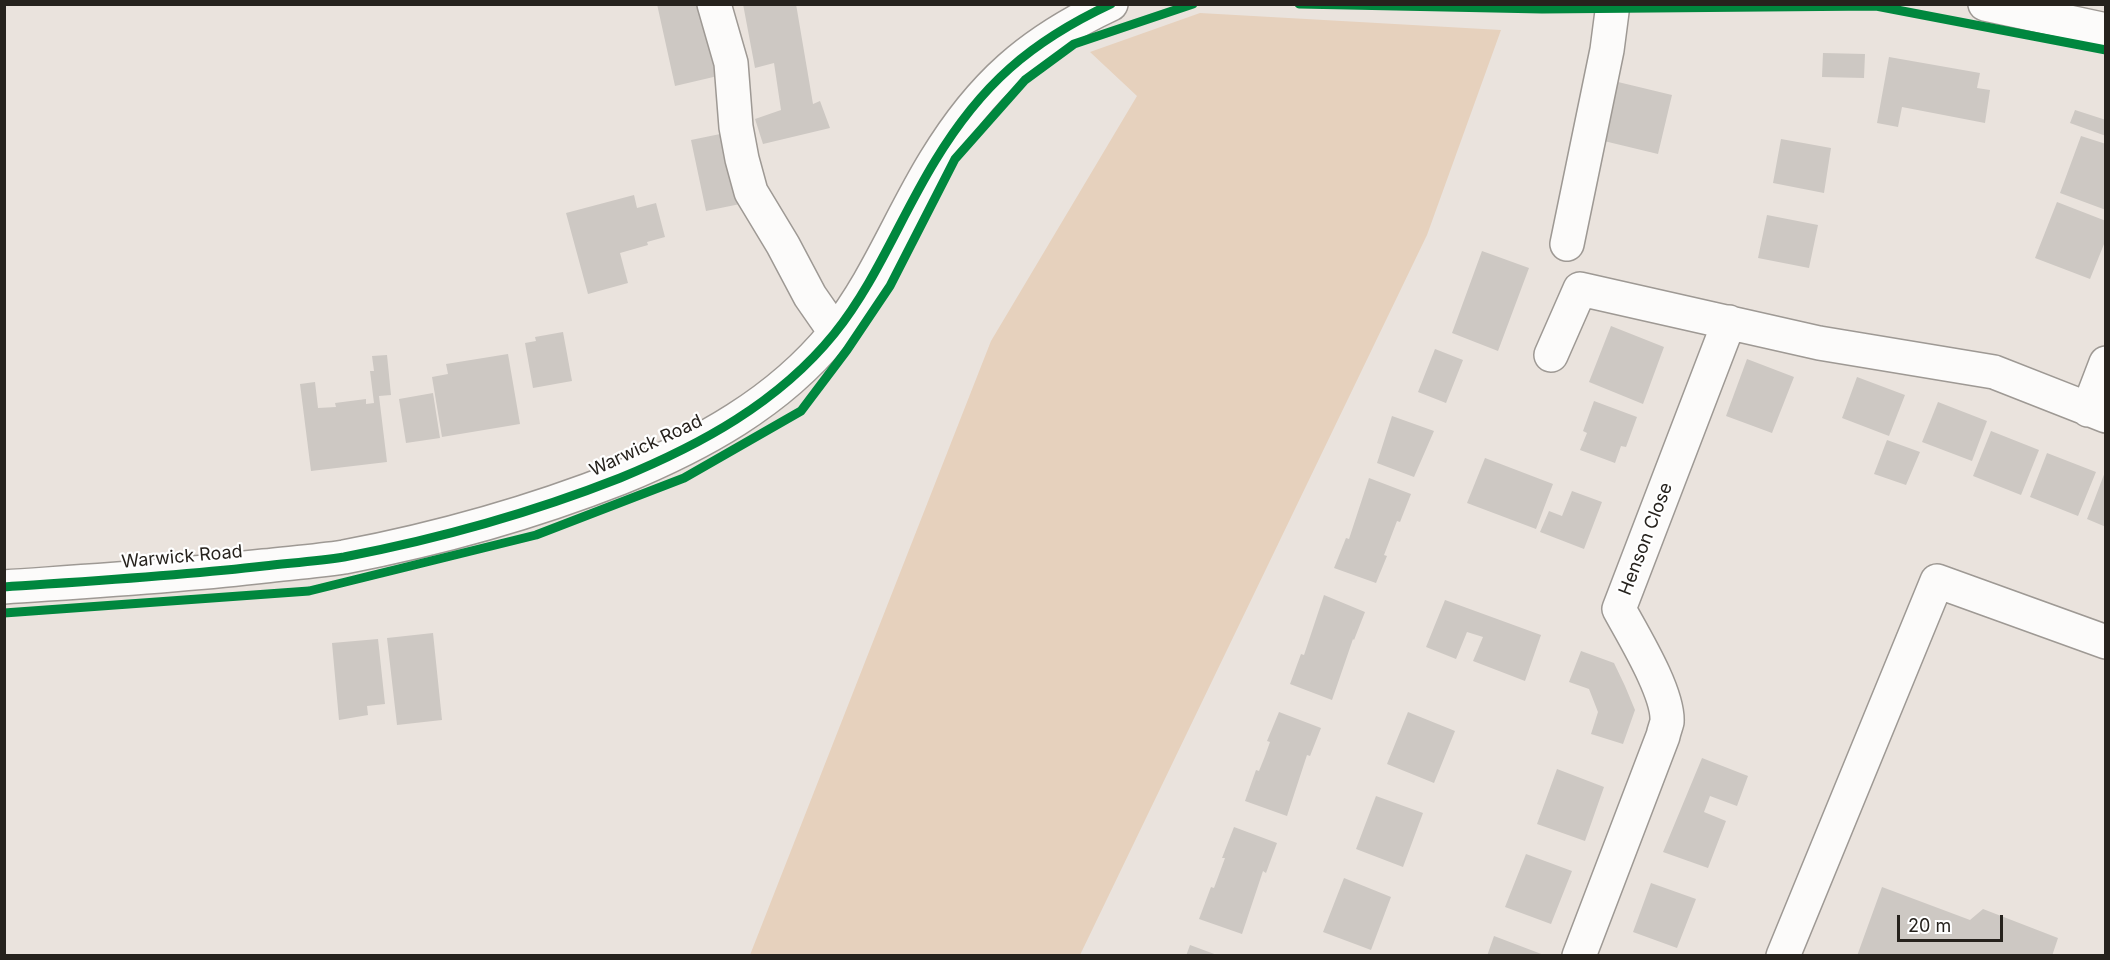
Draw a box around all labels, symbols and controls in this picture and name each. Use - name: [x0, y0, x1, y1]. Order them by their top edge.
- street label: Warwick Road: [586, 411, 706, 481]
- street label: Henson Close: [1615, 480, 1677, 598]
- street label: Warwick Road: [120, 541, 244, 573]
- scale bar: [1900, 903, 2006, 941]
- text: 20 m: [1908, 915, 1951, 936]

